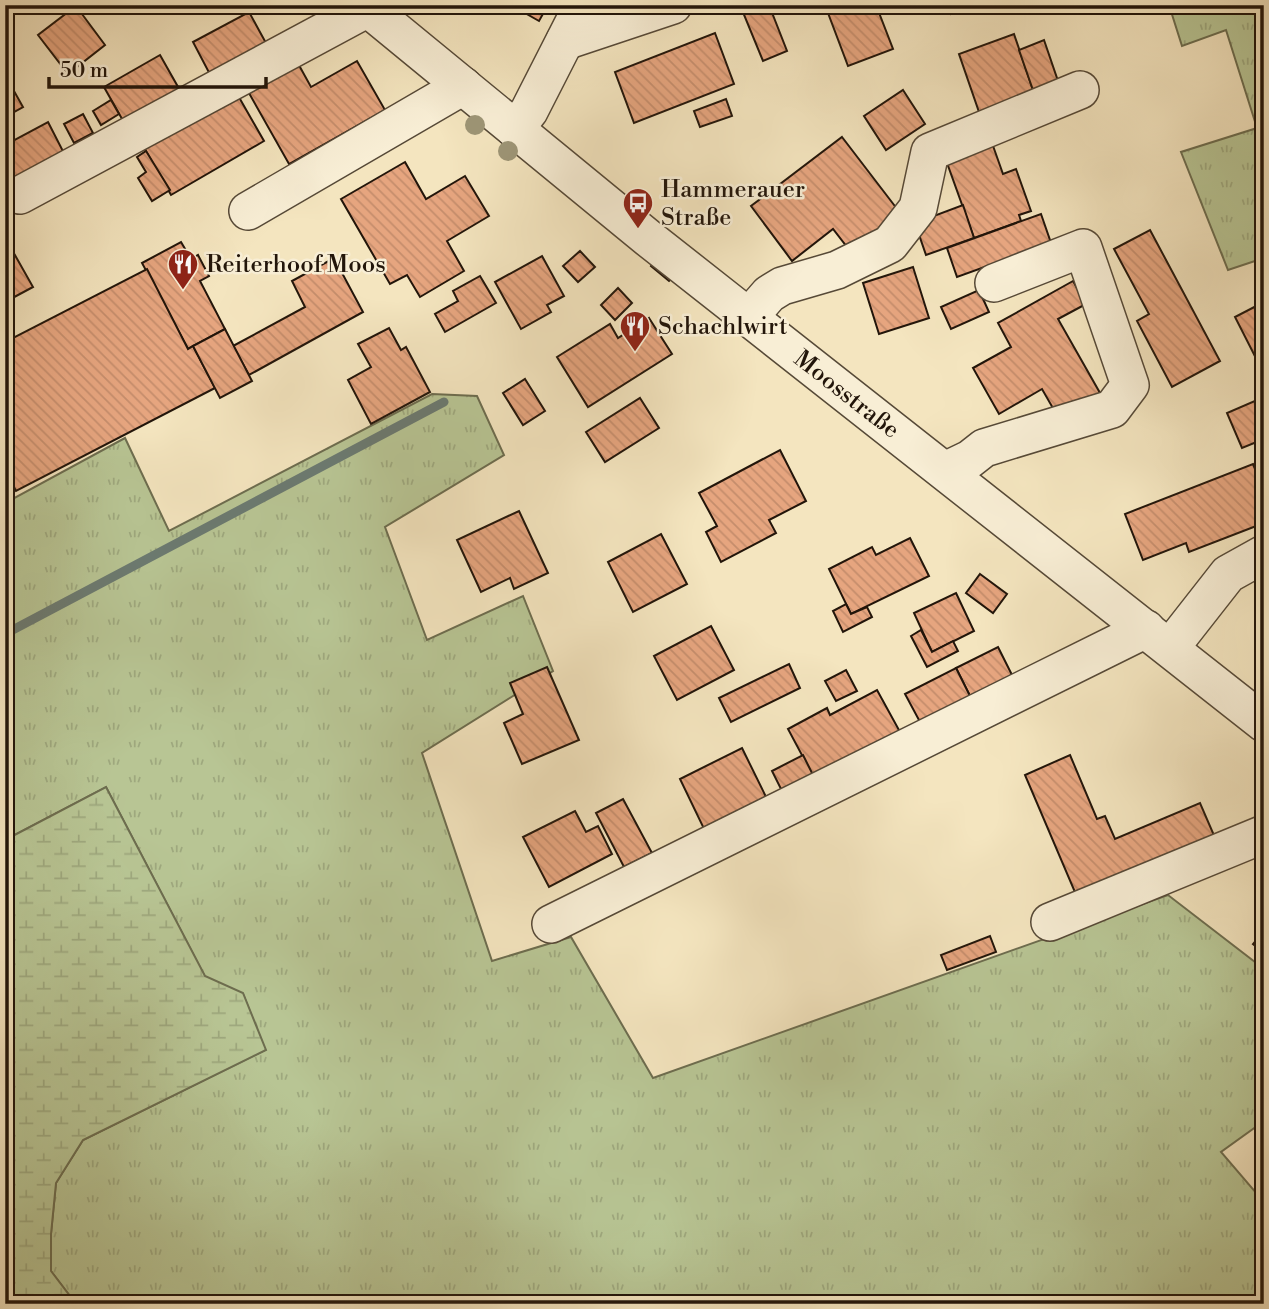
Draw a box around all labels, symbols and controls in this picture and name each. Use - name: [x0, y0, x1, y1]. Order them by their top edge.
- scale bar: [49, 46, 266, 90]
- text: 50 m: [60, 58, 108, 84]
- place label: Hammerauer Straße: [661, 175, 805, 233]
- bus stop icon: Hammerauer Straße: [621, 186, 655, 230]
- restaurant icon: Reiterhoof Moos: [166, 247, 200, 291]
- place label: Reiterhoof Moos: [206, 250, 386, 280]
- restaurant icon: Schachlwirt: [618, 309, 652, 353]
- place label: Schachlwirt: [658, 312, 788, 342]
- street label: Moosstraße: [788, 344, 905, 445]

